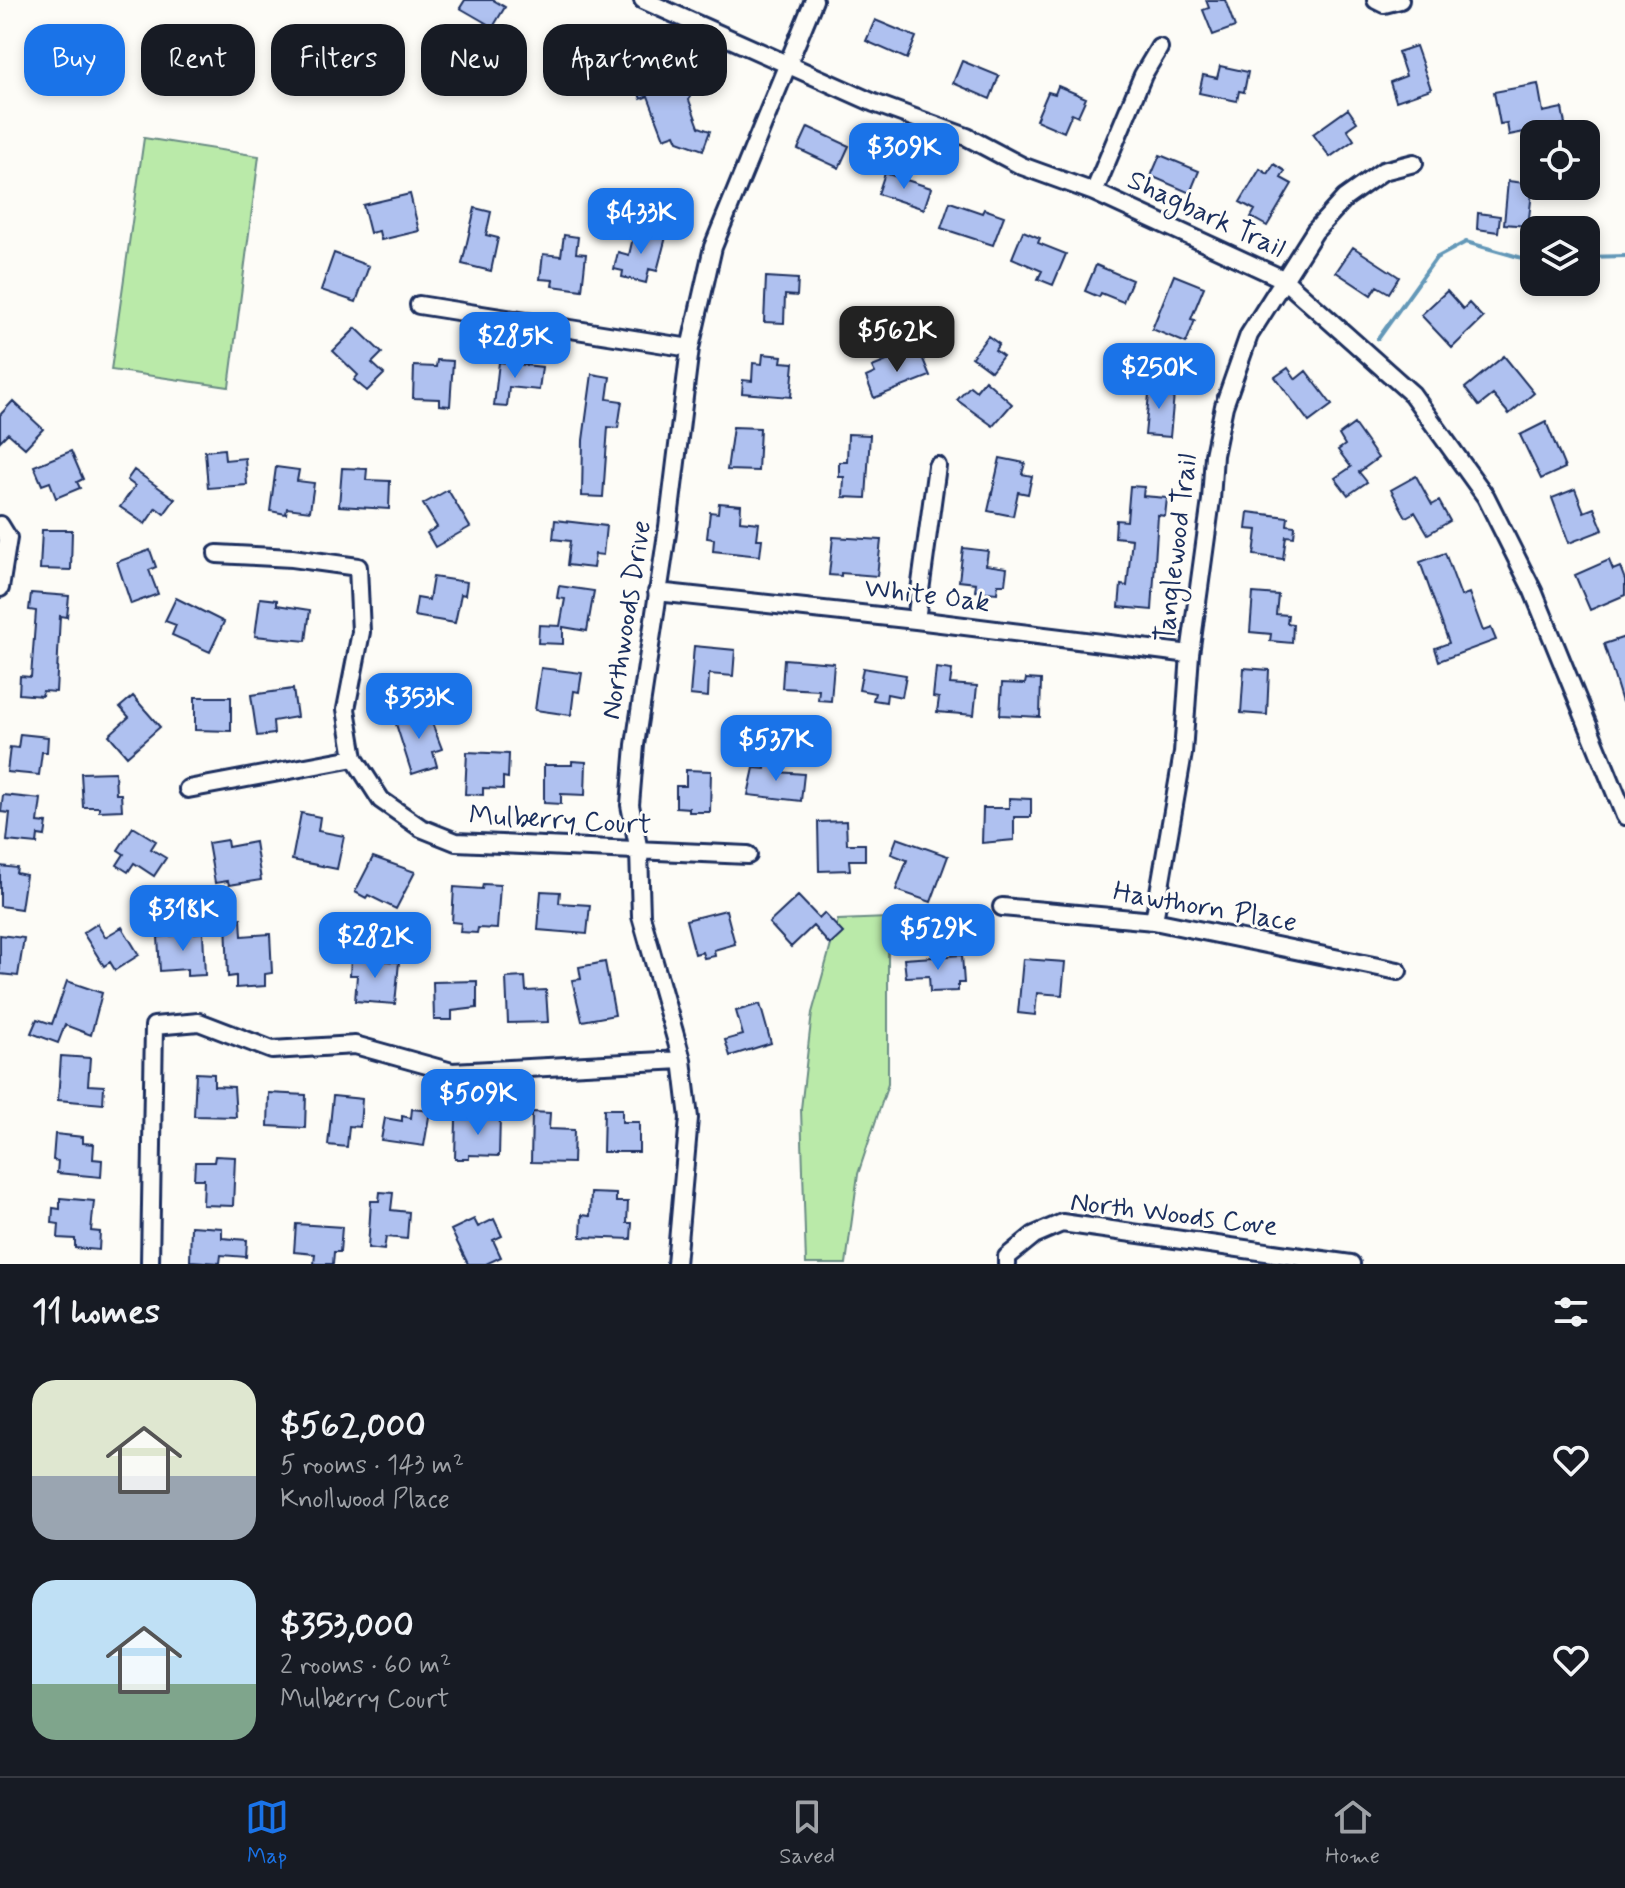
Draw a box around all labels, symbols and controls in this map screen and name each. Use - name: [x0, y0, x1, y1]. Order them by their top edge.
- chip: Buy: [24, 24, 125, 96]
- chip: Rent: [141, 24, 255, 96]
- chip: Filters: [271, 24, 405, 96]
- chip: New: [421, 24, 527, 96]
- chip: Apartment: [543, 24, 727, 96]
- map controls: [1520, 120, 1600, 296]
- button: locate: [1520, 120, 1600, 200]
- pin: $309K: [848, 123, 960, 191]
- text: $309K: [867, 132, 941, 166]
- street label: Shagbark Trail: [1120, 162, 1291, 270]
- pin: $433K: [585, 188, 697, 256]
- text: $433K: [606, 197, 676, 231]
- button: layers: [1520, 216, 1600, 296]
- pin: $562K: [841, 306, 953, 374]
- pin: $285K: [459, 312, 571, 380]
- text: $562K: [857, 315, 937, 349]
- text: $285K: [477, 321, 553, 355]
- pin: $250K: [1103, 343, 1215, 411]
- text: $250K: [1121, 352, 1197, 386]
- street label: Tanglewood Trail: [1147, 452, 1209, 645]
- street label: Northwoods Drive: [593, 518, 661, 722]
- street label: White Oak: [862, 570, 992, 622]
- pin: $353K: [363, 673, 475, 741]
- text: $353K: [384, 682, 454, 716]
- pin: $537K: [720, 715, 832, 783]
- text: $537K: [739, 724, 813, 758]
- street label: Mulberry Court: [468, 798, 652, 844]
- street label: Hawthorn Place: [1110, 874, 1300, 942]
- pin: $318K: [127, 885, 239, 953]
- text: $318K: [148, 894, 218, 928]
- pin: $529K: [882, 904, 994, 972]
- pin: $282K: [319, 912, 431, 980]
- text: $529K: [900, 913, 976, 947]
- text: $282K: [337, 921, 413, 955]
- pin: $509K: [422, 1069, 534, 1137]
- text: $509K: [439, 1078, 517, 1112]
- street label: North Woods Cove: [1068, 1184, 1280, 1246]
- text: 11 homes: [32, 1290, 160, 1335]
- icon: filters: [1549, 1290, 1593, 1334]
- text: $562,000: [280, 1404, 426, 1449]
- icon: home: [96, 1412, 192, 1508]
- icon: heart: [1549, 1438, 1593, 1482]
- text: 5 rooms · 143 m²: [280, 1449, 464, 1483]
- text: Knollwood Place: [280, 1483, 450, 1517]
- text: $353,000: [280, 1604, 414, 1649]
- icon: home: [96, 1612, 192, 1708]
- icon: heart: [1549, 1638, 1593, 1682]
- text: 2 rooms · 60 m²: [280, 1649, 451, 1683]
- text: Mulberry Court: [280, 1683, 449, 1717]
- tab: Map: [245, 1795, 289, 1871]
- tab: Saved: [779, 1795, 835, 1871]
- tab: Home: [1325, 1795, 1380, 1871]

